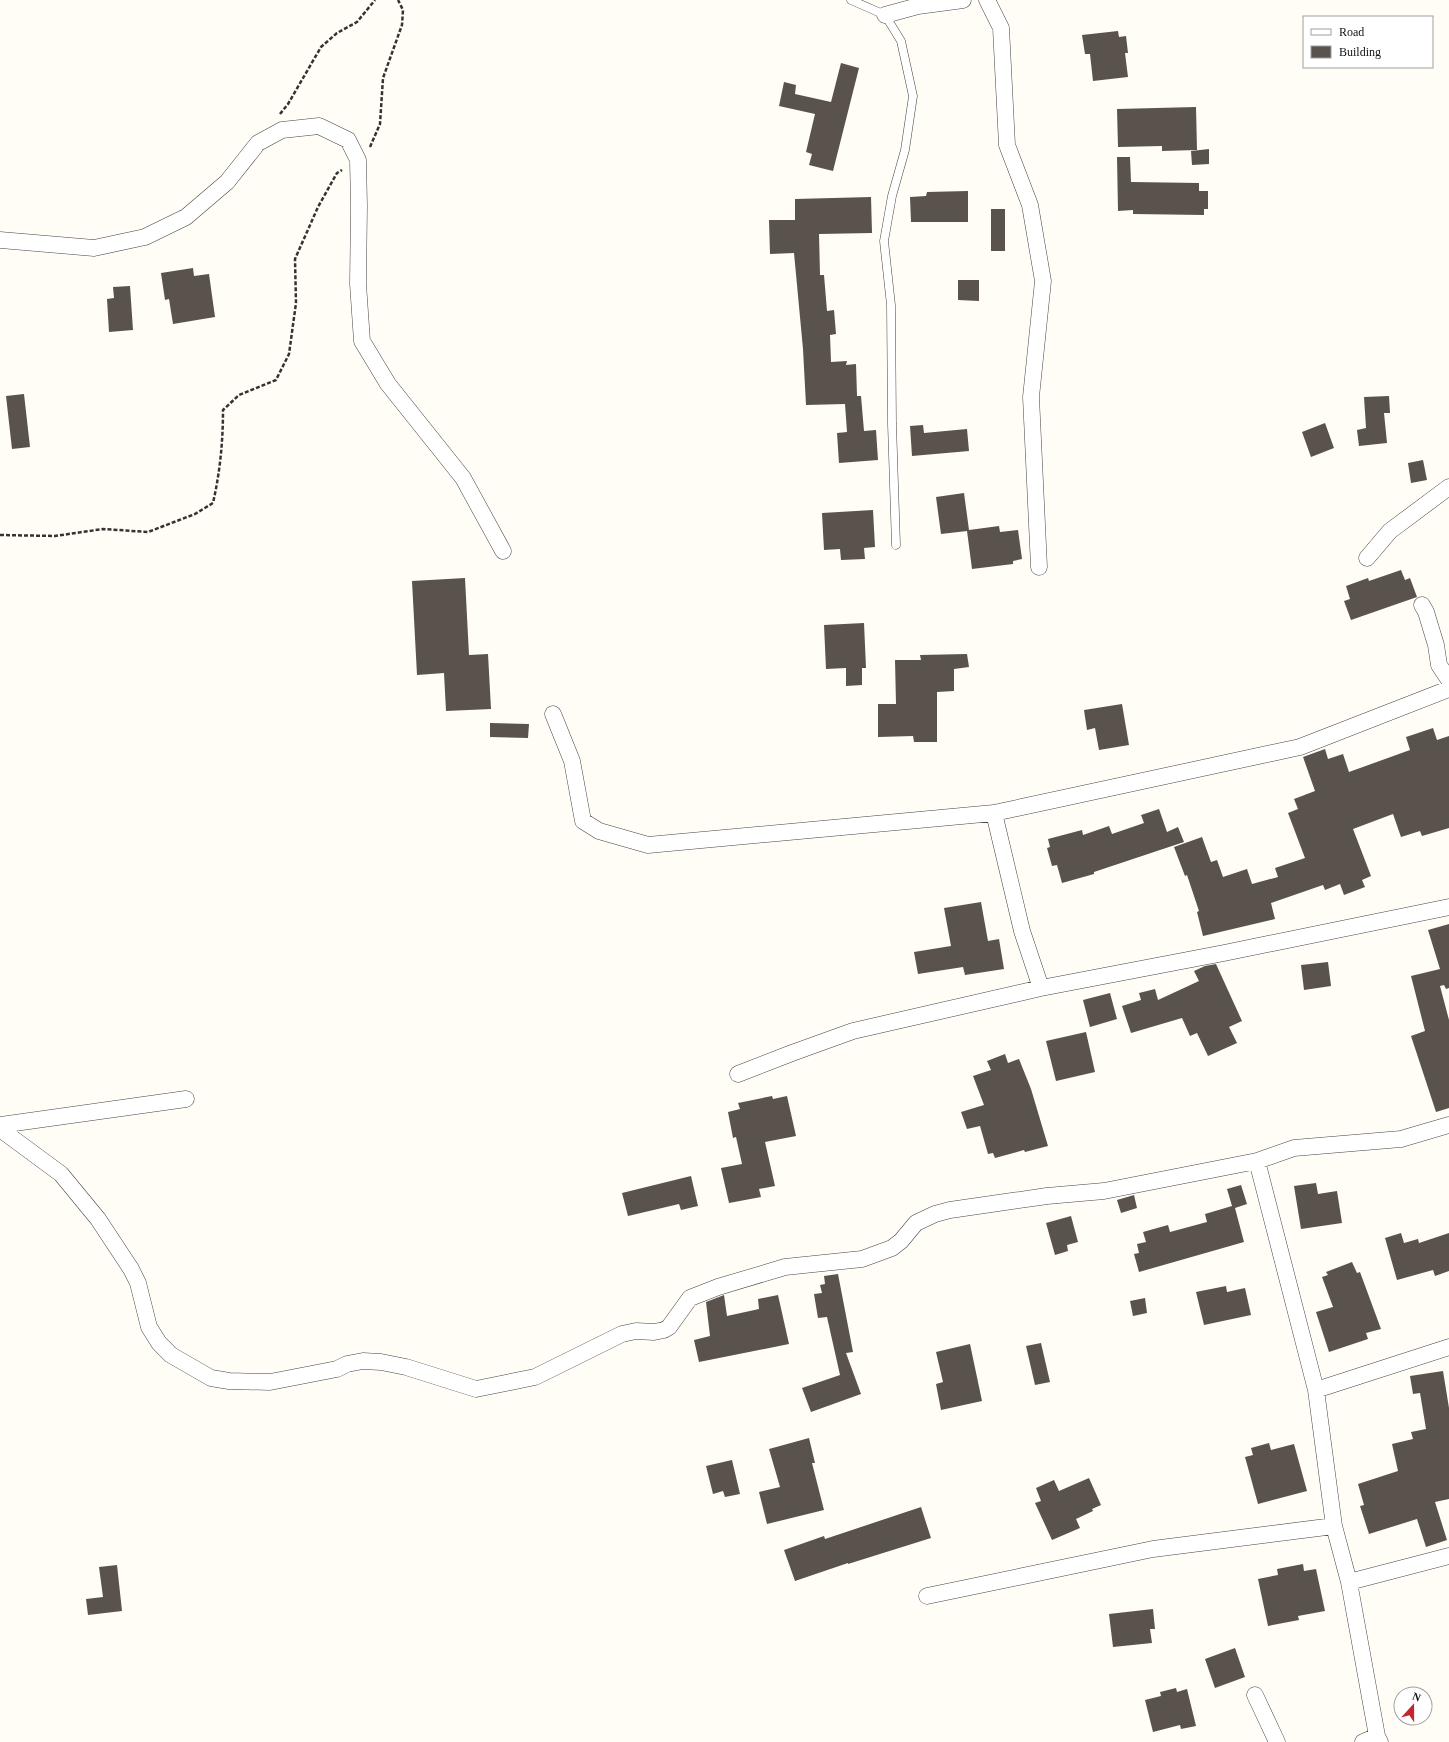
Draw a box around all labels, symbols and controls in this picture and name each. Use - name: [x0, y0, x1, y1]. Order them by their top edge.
- legend: [1303, 16, 1433, 68]
- text: Road: [1339, 25, 1364, 39]
- text: Building: [1339, 45, 1381, 59]
- north arrow: [1393, 1686, 1433, 1726]
- text: N: [1411, 1690, 1422, 1704]

